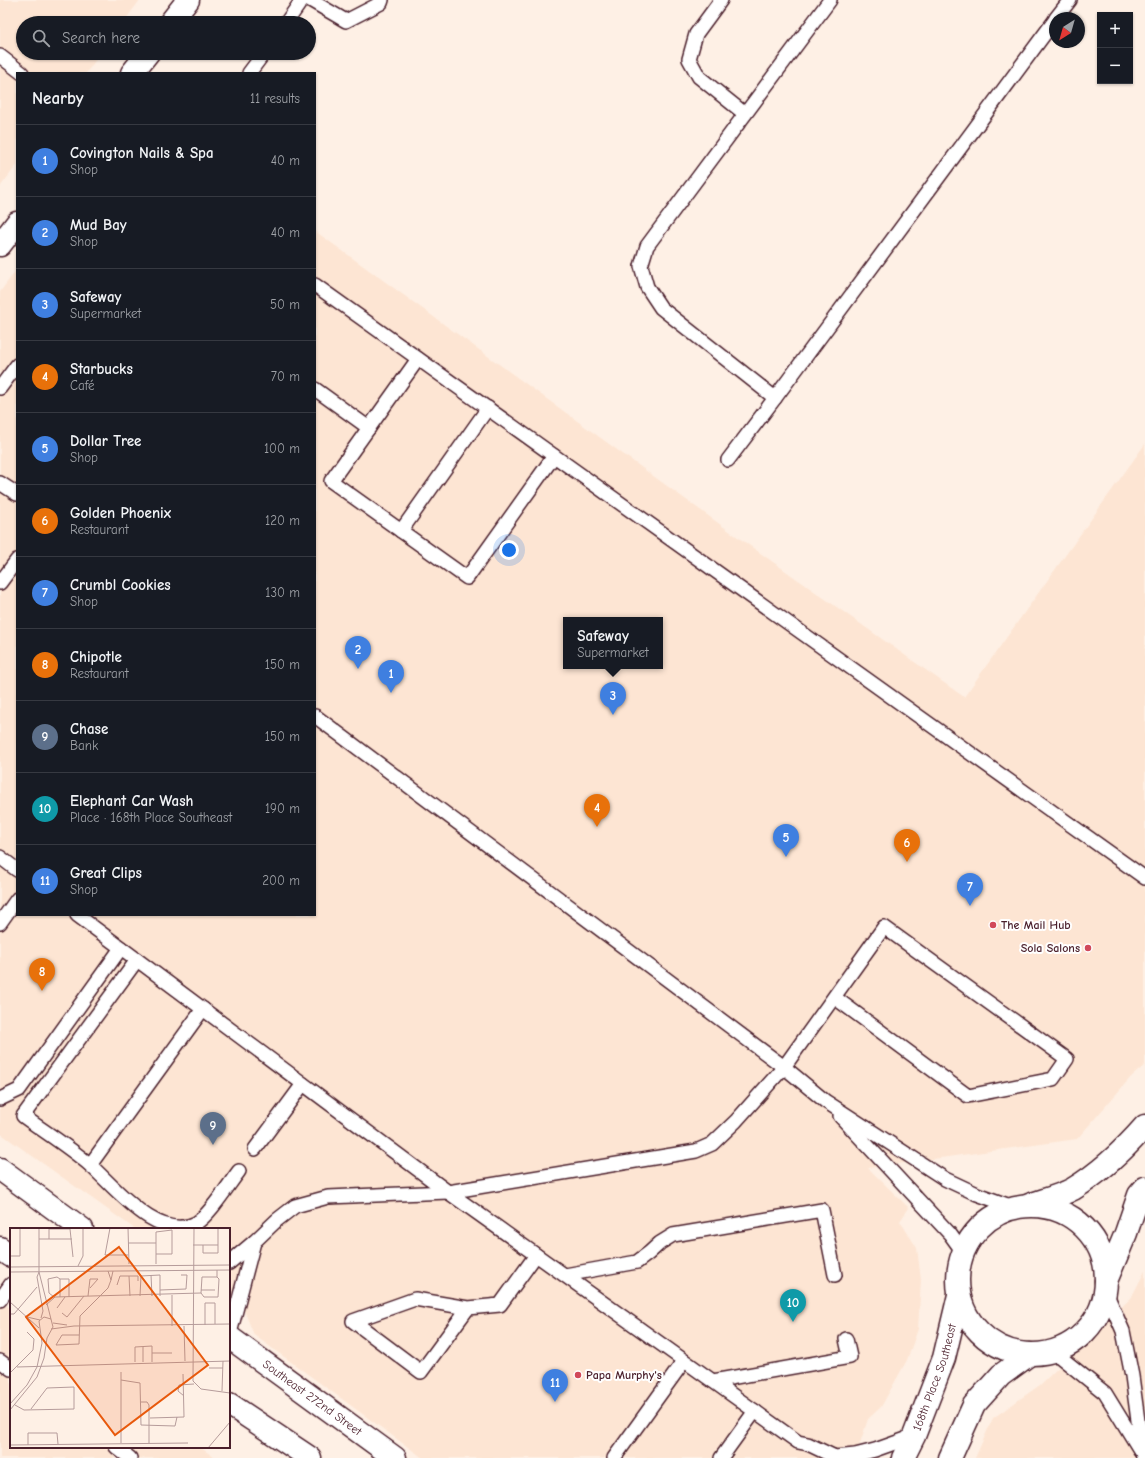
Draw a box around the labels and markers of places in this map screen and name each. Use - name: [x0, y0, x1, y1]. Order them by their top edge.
- pin: 2: [345, 636, 371, 669]
- pin: 1: [378, 660, 404, 693]
- pin: 3: [600, 682, 626, 715]
- pin: 4: [584, 794, 610, 827]
- pin: 5: [773, 824, 799, 857]
- pin: 6: [894, 829, 920, 862]
- pin: 7: [957, 873, 983, 906]
- place label: The Mail Hub: [1001, 918, 1071, 932]
- marker: The Mail Hub: [988, 920, 998, 930]
- place label: Sola Salons: [1021, 941, 1080, 955]
- marker: Sola Salons: [1083, 943, 1093, 953]
- pin: 8: [29, 958, 55, 991]
- pin: 9: [200, 1112, 226, 1145]
- pin: 10: [780, 1289, 806, 1322]
- place label: Papa Murphy's: [586, 1368, 662, 1382]
- pin: 11: [542, 1369, 568, 1402]
- marker: Papa Murphy's: [573, 1370, 583, 1380]

